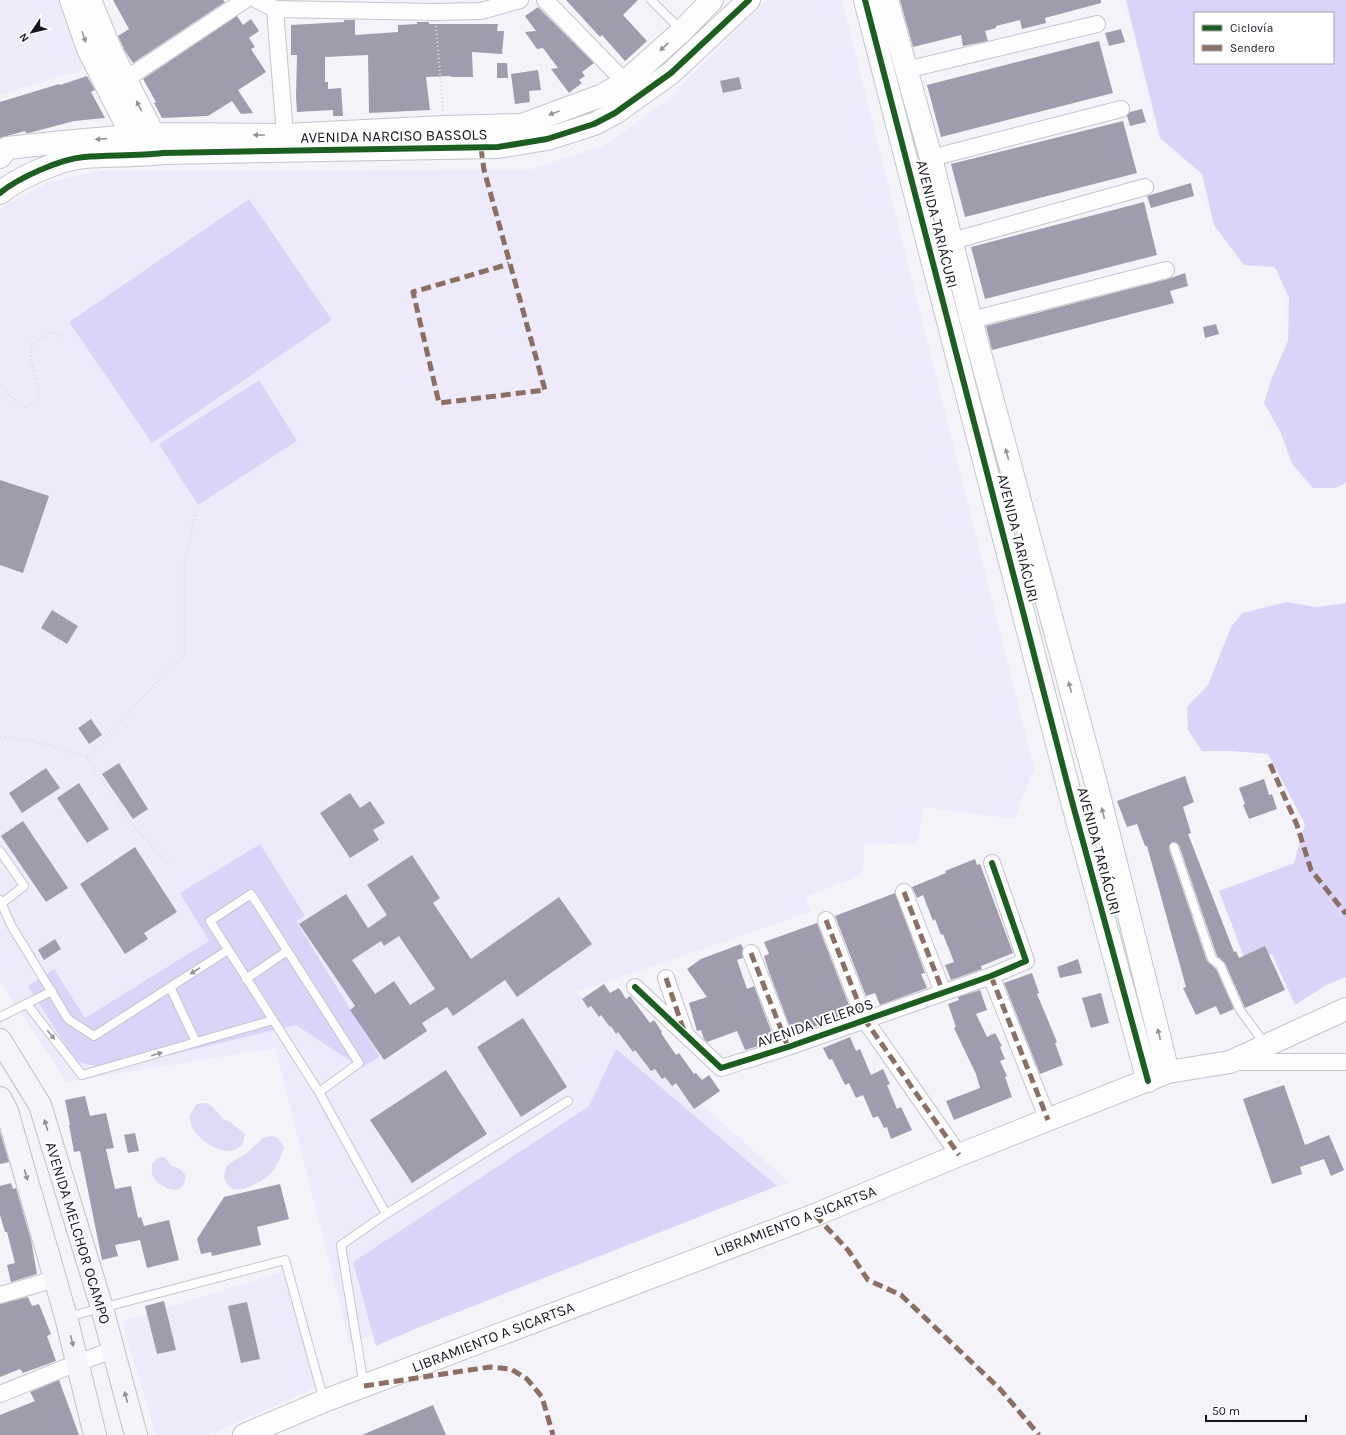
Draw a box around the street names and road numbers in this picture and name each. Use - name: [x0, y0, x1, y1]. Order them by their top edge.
- street label: AVENIDA NARCISO BASSOLS: [300, 125, 488, 147]
- street label: AVENIDA TARIÁCURI: [912, 158, 962, 290]
- street label: AVENIDA TARIÁCURI: [993, 472, 1043, 604]
- street label: AVENIDA TARIÁCURI: [1073, 785, 1125, 917]
- street label: AVENIDA VELEROS: [754, 995, 876, 1051]
- street label: AVENIDA MELCHOR OCAMPO: [42, 1140, 114, 1326]
- street label: LIBRAMIENTO A SICARTSA: [711, 1182, 879, 1260]
- street label: LIBRAMIENTO A SICARTSA: [409, 1298, 577, 1376]

